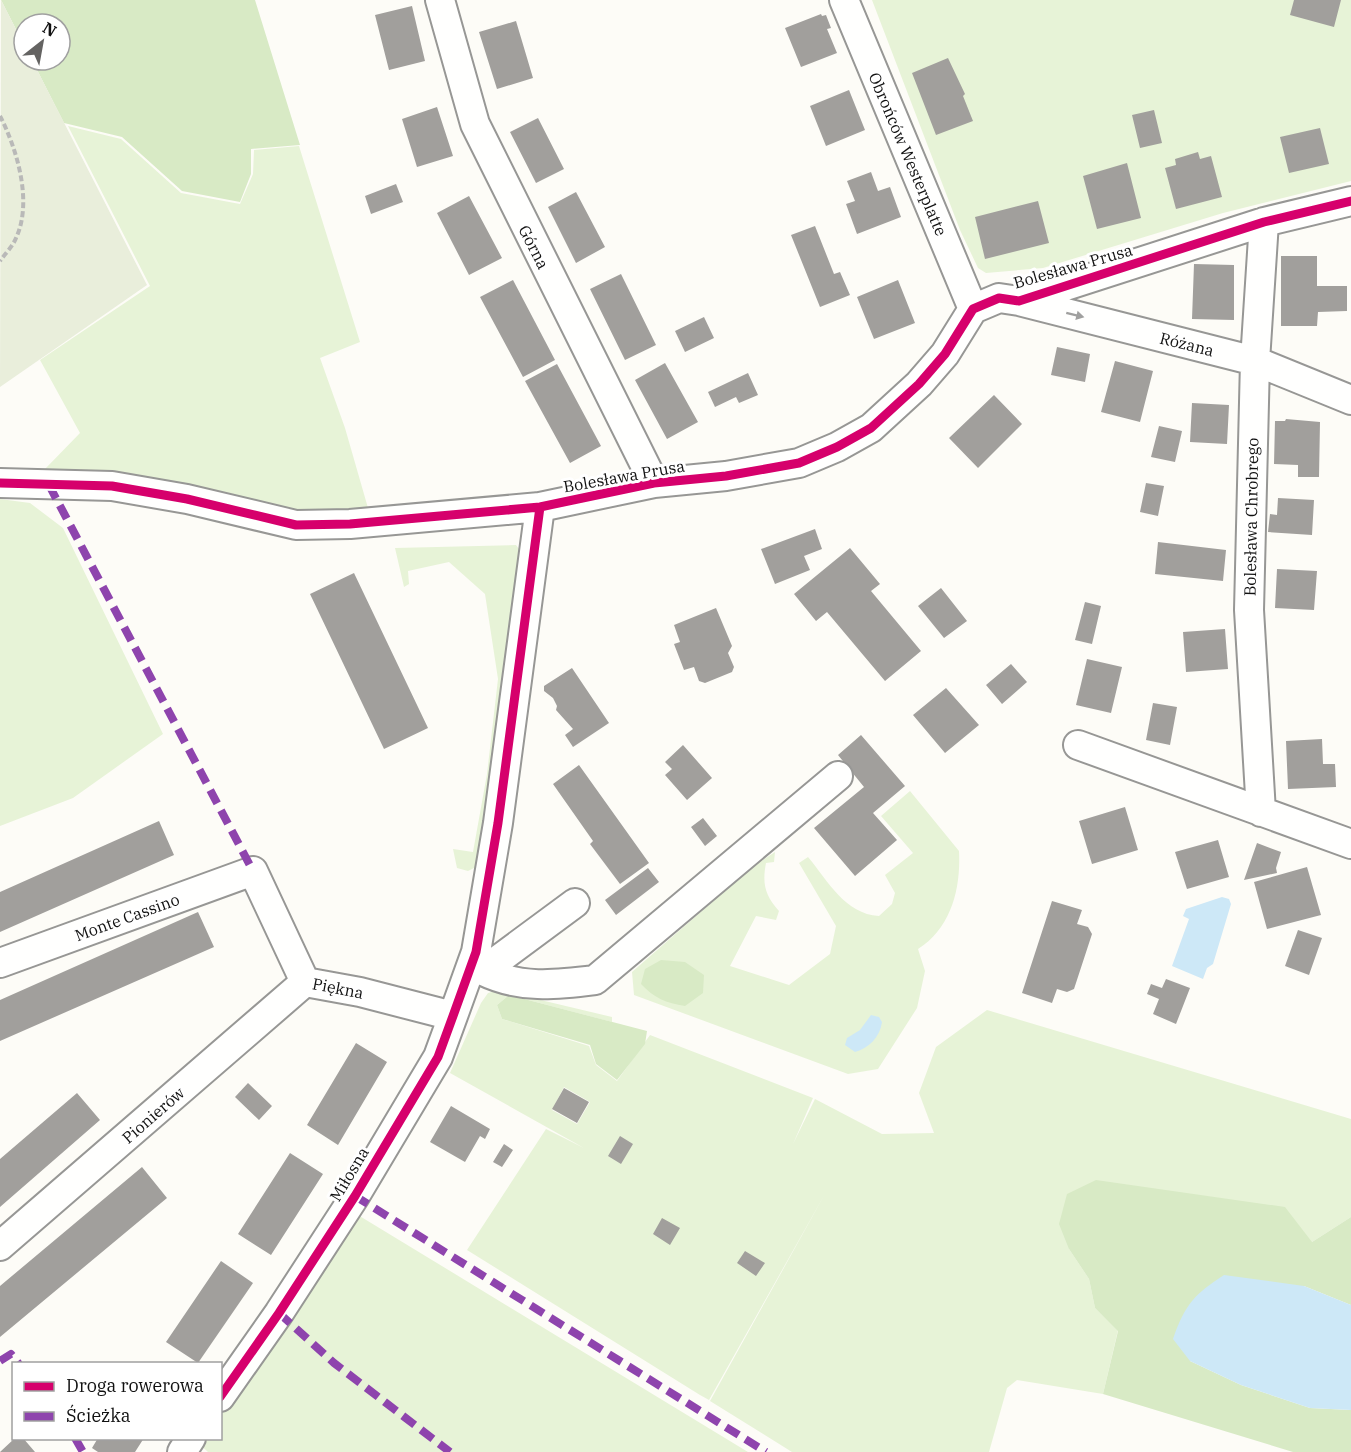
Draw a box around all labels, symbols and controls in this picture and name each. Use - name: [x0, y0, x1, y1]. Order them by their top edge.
- north arrow: [12, 12, 72, 72]
- text: N: [39, 17, 60, 41]
- street label: Obrońców Westerplatte: [864, 69, 952, 239]
- street label: Górna: [515, 222, 554, 273]
- street label: Bolesława Prusa: [1011, 239, 1135, 293]
- one-way arrow: [1066, 311, 1084, 321]
- street label: Różana: [1158, 328, 1216, 360]
- street label: Bolesława Chrobrego: [1240, 438, 1262, 596]
- street label: Bolesława Prusa: [562, 455, 687, 497]
- street label: Monte Cassino: [72, 889, 182, 945]
- street label: Piękna: [311, 973, 366, 1003]
- street label: Pionierów: [118, 1082, 189, 1148]
- street label: Miłosna: [325, 1143, 373, 1205]
- legend: [12, 1362, 222, 1440]
- text: Droga rowerowa: [66, 1374, 204, 1397]
- text: Ścieżka: [66, 1404, 131, 1427]

